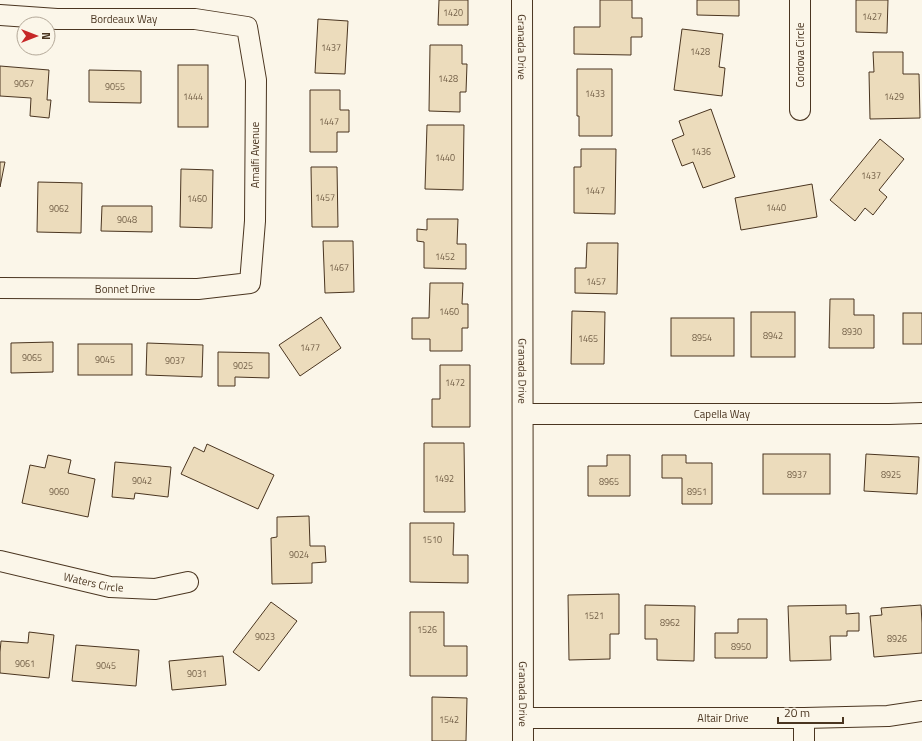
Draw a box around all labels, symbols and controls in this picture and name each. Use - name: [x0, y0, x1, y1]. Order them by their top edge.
- house number: 1420: [443, 6, 463, 19]
- house number: 1427: [862, 10, 882, 23]
- street label: Bordeaux Way: [90, 11, 158, 27]
- street label: Granada Drive: [514, 14, 530, 80]
- north arrow: [16, 16, 56, 56]
- street label: Cordova Circle: [792, 22, 808, 88]
- text: N: [38, 32, 54, 40]
- house number: 1437: [321, 41, 341, 54]
- house number: 1428: [690, 45, 710, 58]
- house number: 1428: [438, 72, 458, 85]
- house number: 9067: [14, 77, 34, 90]
- house number: 9055: [105, 80, 125, 93]
- house number: 1433: [585, 87, 605, 100]
- house number: 1444: [183, 90, 203, 103]
- house number: 1429: [884, 90, 904, 103]
- house number: 1447: [319, 115, 339, 128]
- street label: Amalfi Avenue: [247, 121, 263, 188]
- house number: 1436: [691, 145, 711, 158]
- house number: 1440: [435, 151, 455, 164]
- house number: 1437: [861, 169, 881, 182]
- house number: 1447: [585, 184, 605, 197]
- house number: 1457: [315, 191, 335, 204]
- house number: 1460: [187, 192, 207, 205]
- house number: 1440: [766, 201, 786, 214]
- house number: 9062: [49, 202, 69, 215]
- house number: 9048: [117, 213, 137, 226]
- house number: 1452: [435, 250, 455, 263]
- house number: 1467: [329, 261, 349, 274]
- house number: 1457: [586, 275, 606, 288]
- street label: Bonnet Drive: [95, 281, 156, 297]
- house number: 1460: [439, 305, 459, 318]
- house number: 8930: [842, 325, 862, 338]
- house number: 8942: [763, 329, 783, 342]
- house number: 8954: [692, 331, 712, 344]
- house number: 1465: [578, 332, 598, 345]
- street label: Granada Drive: [514, 338, 531, 404]
- house number: 1477: [300, 341, 320, 354]
- house number: 9065: [22, 351, 42, 364]
- house number: 9045: [95, 353, 115, 366]
- house number: 9037: [165, 354, 185, 367]
- house number: 9025: [233, 359, 253, 372]
- house number: 1472: [445, 376, 465, 389]
- street label: Capella Way: [694, 406, 751, 422]
- house number: 8937: [787, 468, 807, 481]
- house number: 8925: [881, 468, 901, 481]
- house number: 1492: [434, 472, 454, 485]
- house number: 9042: [132, 474, 152, 487]
- house number: 8965: [599, 475, 619, 488]
- house number: 9060: [49, 485, 69, 498]
- house number: 8951: [687, 485, 707, 498]
- house number: 1510: [422, 533, 442, 546]
- house number: 9024: [289, 548, 309, 561]
- street label: Waters Circle: [62, 568, 124, 596]
- house number: 1521: [584, 609, 604, 622]
- house number: 8962: [660, 616, 680, 629]
- house number: 1526: [417, 623, 437, 636]
- house number: 9023: [255, 630, 275, 643]
- house number: 8926: [887, 632, 907, 645]
- house number: 8950: [731, 640, 751, 653]
- house number: 9061: [15, 657, 35, 670]
- house number: 9045: [96, 659, 116, 672]
- street label: Granada Drive: [515, 661, 531, 727]
- house number: 9031: [187, 667, 207, 680]
- scale bar: [778, 699, 843, 725]
- text: 20 m: [784, 703, 810, 722]
- street label: Altair Drive: [697, 710, 749, 726]
- house number: 1542: [439, 713, 459, 726]

